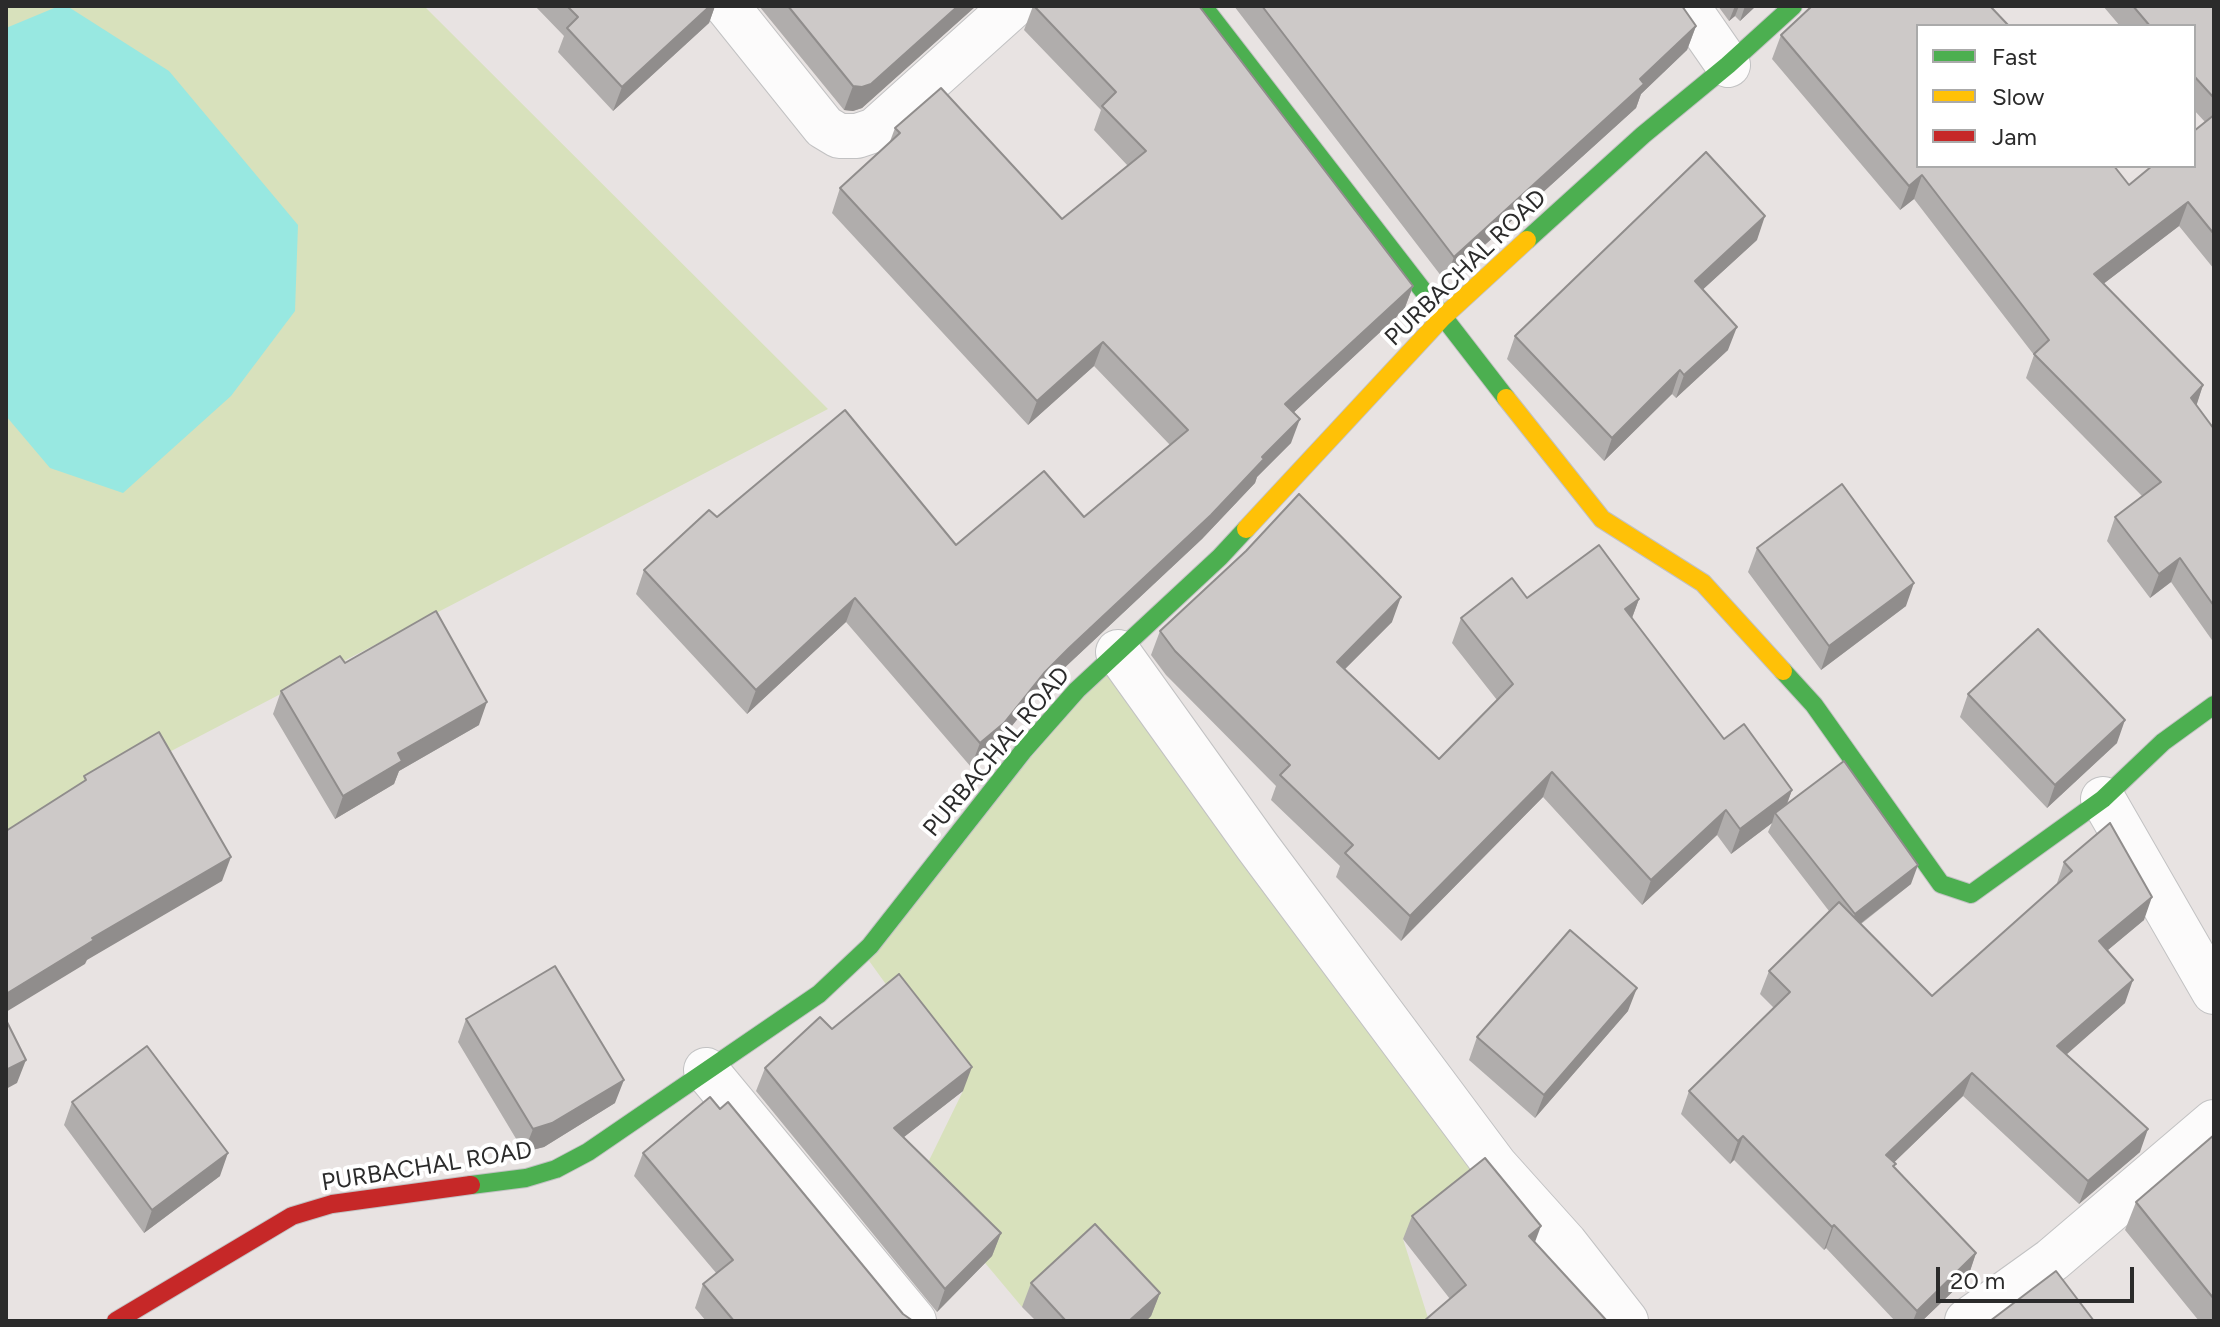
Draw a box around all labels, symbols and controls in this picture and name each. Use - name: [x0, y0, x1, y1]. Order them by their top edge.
- legend: [1916, 24, 2196, 168]
- text: Fast: [1992, 42, 2037, 71]
- text: Slow: [1992, 82, 2044, 111]
- text: Jam: [1992, 122, 2037, 151]
- street label: PURBACHAL ROAD: [1380, 184, 1552, 352]
- street label: PURBACHAL ROAD: [918, 661, 1076, 843]
- street label: PURBACHAL ROAD: [320, 1136, 534, 1198]
- scale bar: [1940, 1251, 2138, 1301]
- text: 20 m: [1950, 1266, 2005, 1295]

